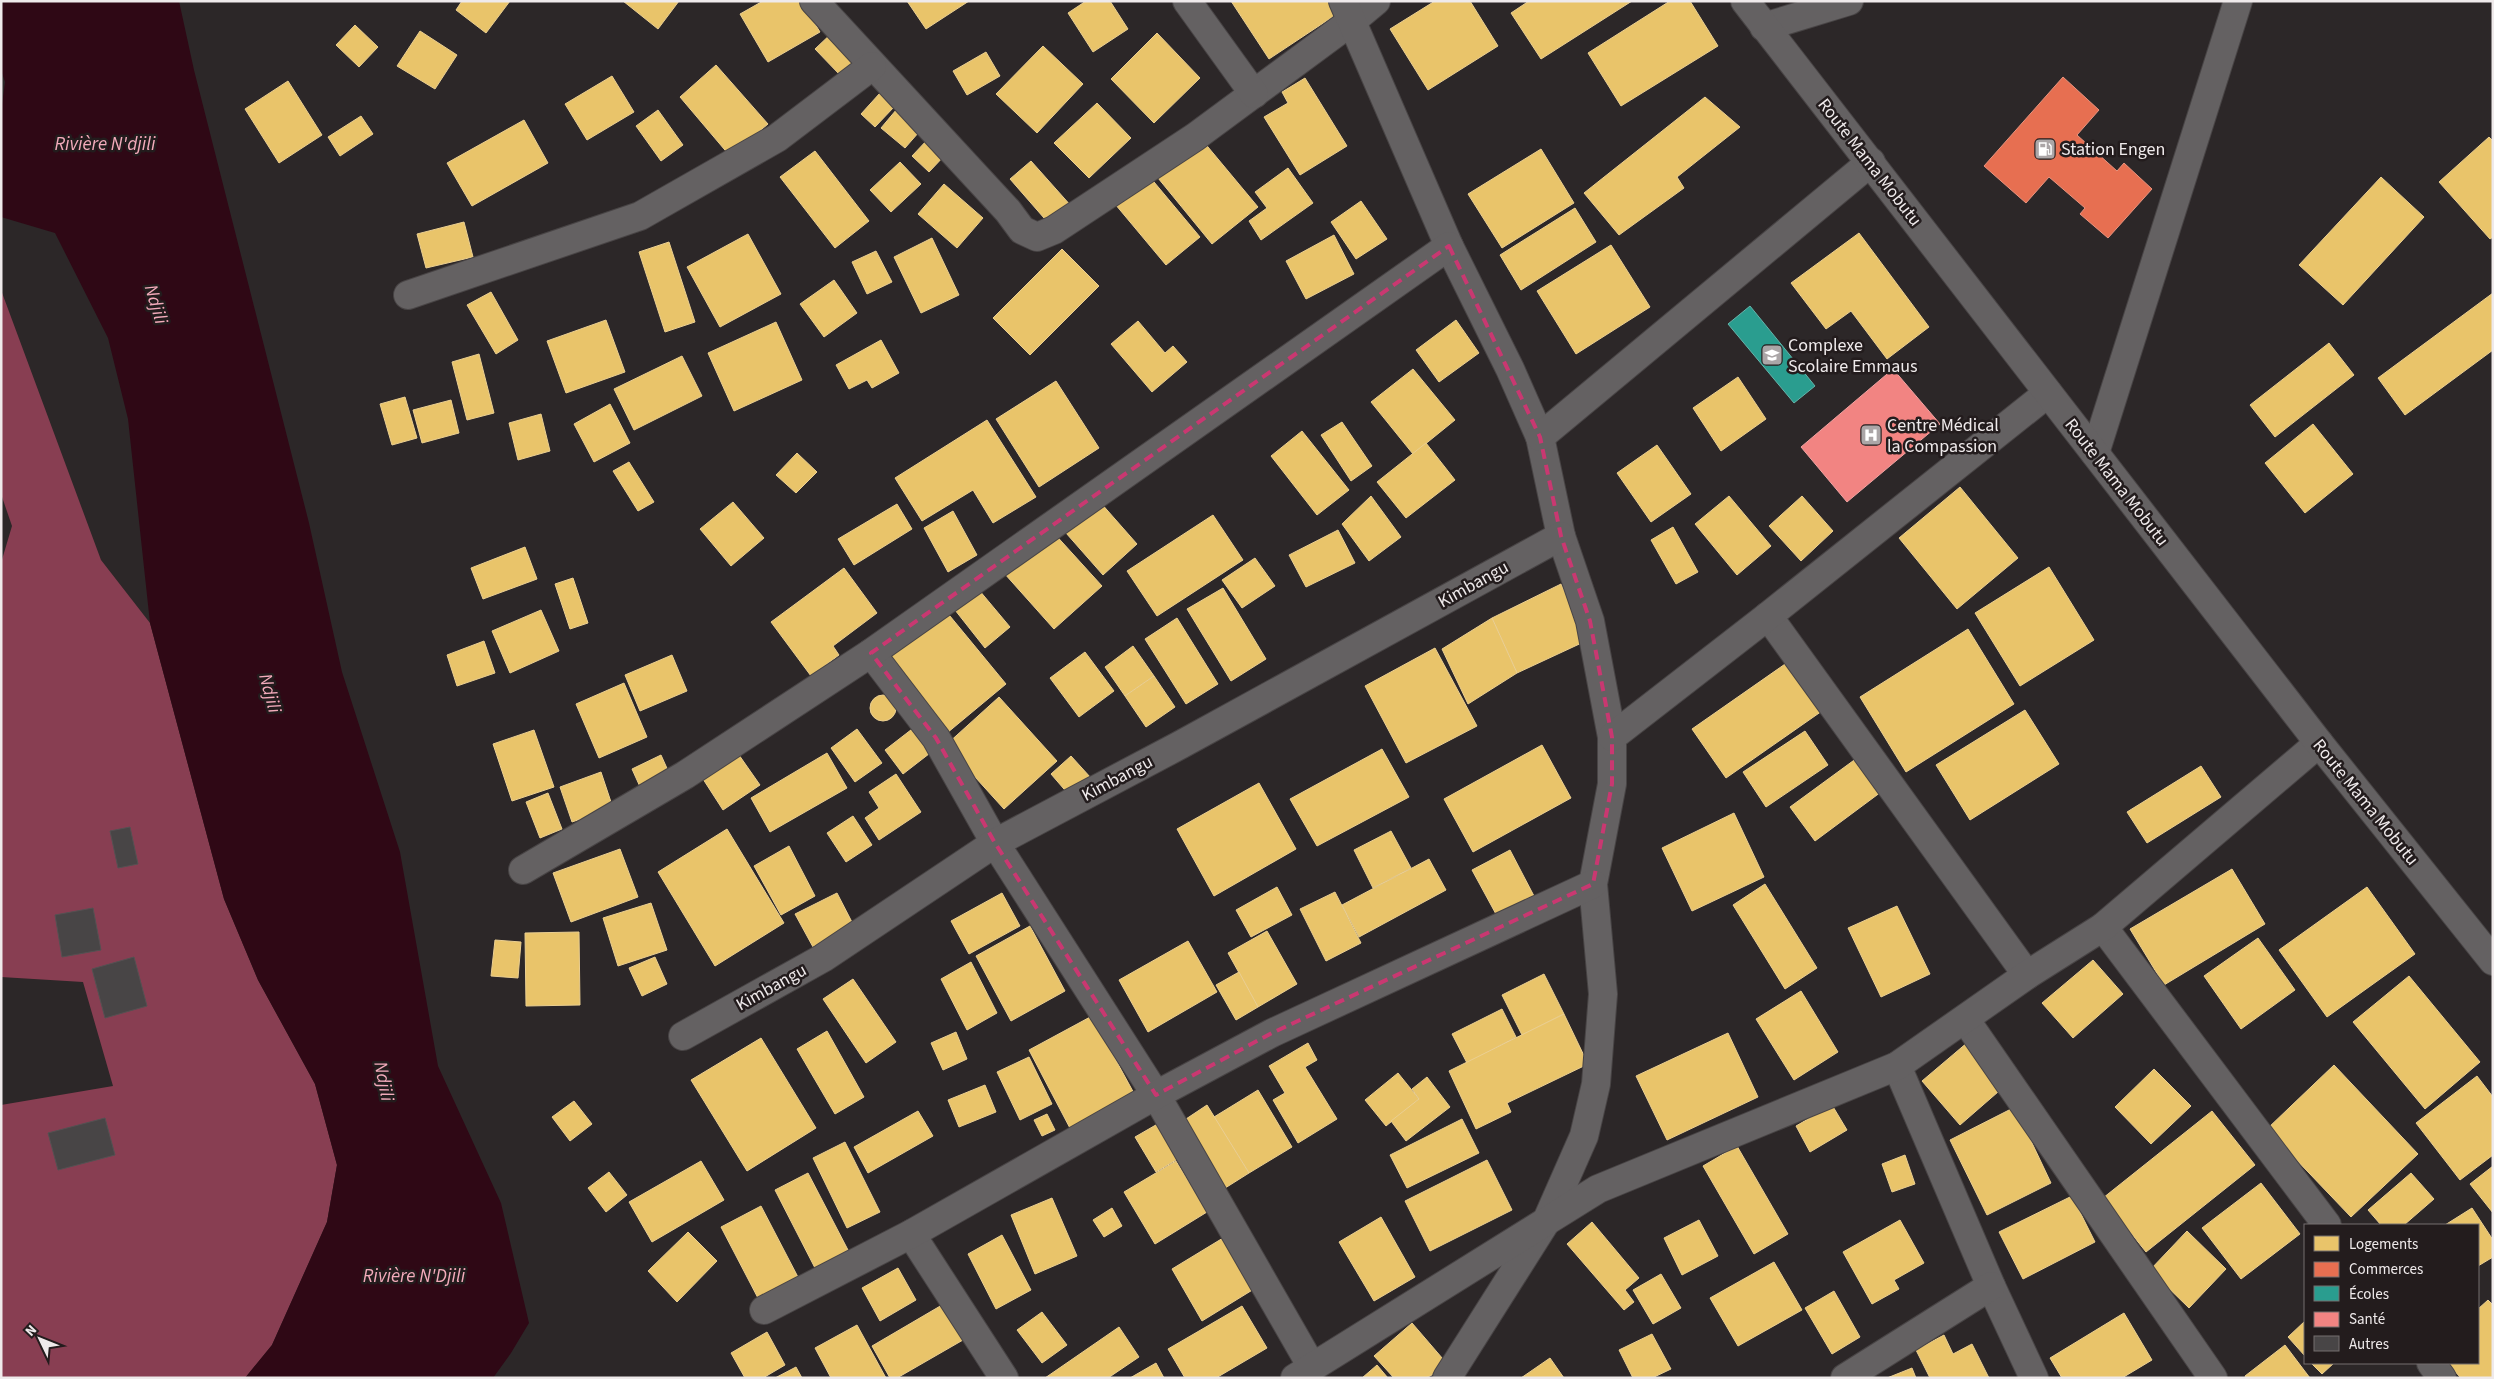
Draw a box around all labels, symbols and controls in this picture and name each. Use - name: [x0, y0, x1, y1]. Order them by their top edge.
- street label: Route Mama Mobutu: [1812, 93, 1928, 232]
- water label: Rivière N'djili: [54, 131, 156, 158]
- fuel station icon: Station Engen: [2033, 137, 2057, 161]
- place label: Station Engen: [2061, 137, 2165, 162]
- water label: Ndjili: [137, 281, 174, 328]
- place label: Complexe Scolaire Emmaus: [1788, 333, 1918, 379]
- school or university icon: Complexe Scolaire Emmaus: [1760, 343, 1784, 367]
- place label: Centre Médical la Compassion: [1887, 413, 1999, 459]
- street label: Route Mama Mobutu: [2059, 413, 2175, 552]
- hospital icon: Centre Médical la Compassion: [1859, 423, 1883, 447]
- street label: Kimbangu: [1433, 555, 1513, 614]
- water label: Ndjili: [251, 670, 288, 717]
- street label: Route Mama Mobutu: [2307, 734, 2424, 871]
- street label: Kimbangu: [1077, 749, 1157, 808]
- street label: Kimbangu: [731, 958, 811, 1017]
- water label: Ndjili: [366, 1059, 401, 1104]
- legend: [2304, 1224, 2479, 1364]
- text: Logements: [2349, 1234, 2418, 1255]
- text: Commerces: [2349, 1259, 2423, 1280]
- water label: Rivière N'Djili: [363, 1263, 466, 1290]
- text: Écoles: [2349, 1284, 2389, 1305]
- text: Santé: [2349, 1309, 2385, 1330]
- north arrow: [15, 1314, 65, 1364]
- text: N: [21, 1321, 42, 1341]
- text: Autres: [2349, 1334, 2389, 1355]

